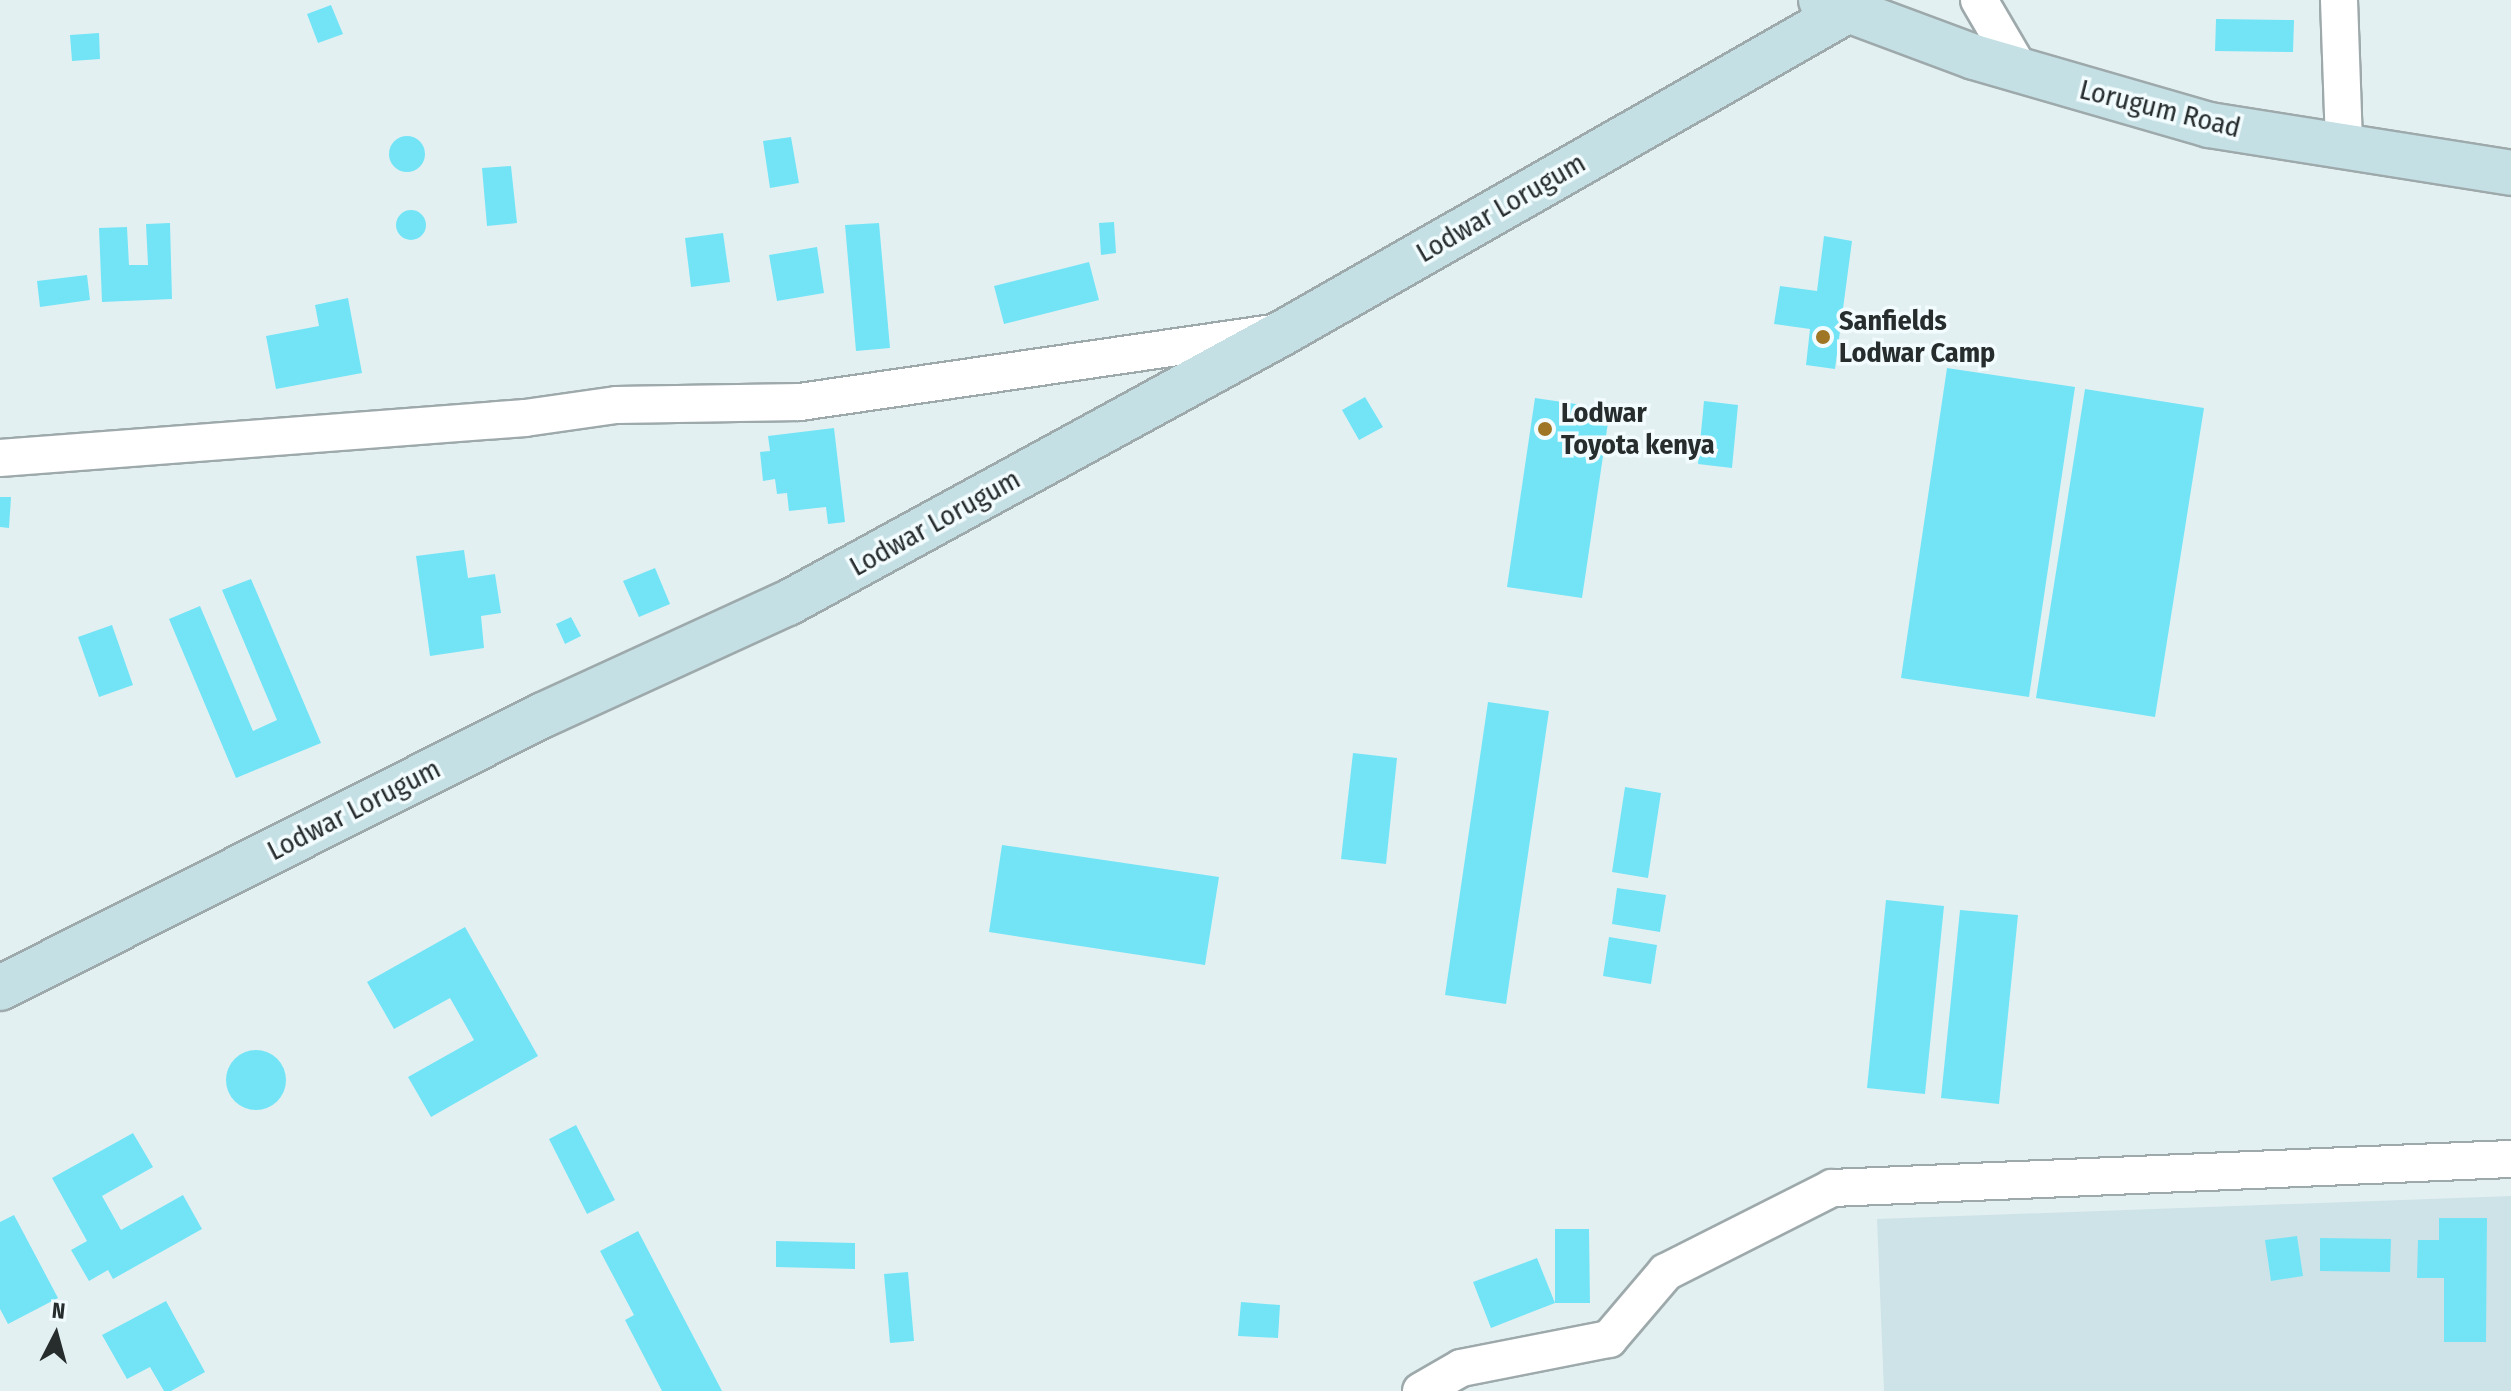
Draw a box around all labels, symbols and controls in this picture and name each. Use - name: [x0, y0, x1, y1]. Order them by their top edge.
- street label: Lorugum Road: [2076, 73, 2244, 145]
- street label: Lodwar Lorugum: [1411, 146, 1591, 270]
- place label: Sanfields Lodwar Camp: [1839, 304, 1995, 370]
- marker: Sanfields Lodwar Camp: [1814, 328, 1832, 346]
- place label: Lodwar Toyota kenya: [1561, 396, 1715, 462]
- marker: Lodwar Toyota kenya: [1536, 420, 1554, 438]
- street label: Lodwar Lorugum: [844, 462, 1026, 584]
- street label: Lodwar Lorugum: [262, 752, 446, 868]
- north arrow: [16, 1295, 96, 1375]
- text: N: [51, 1297, 67, 1325]

